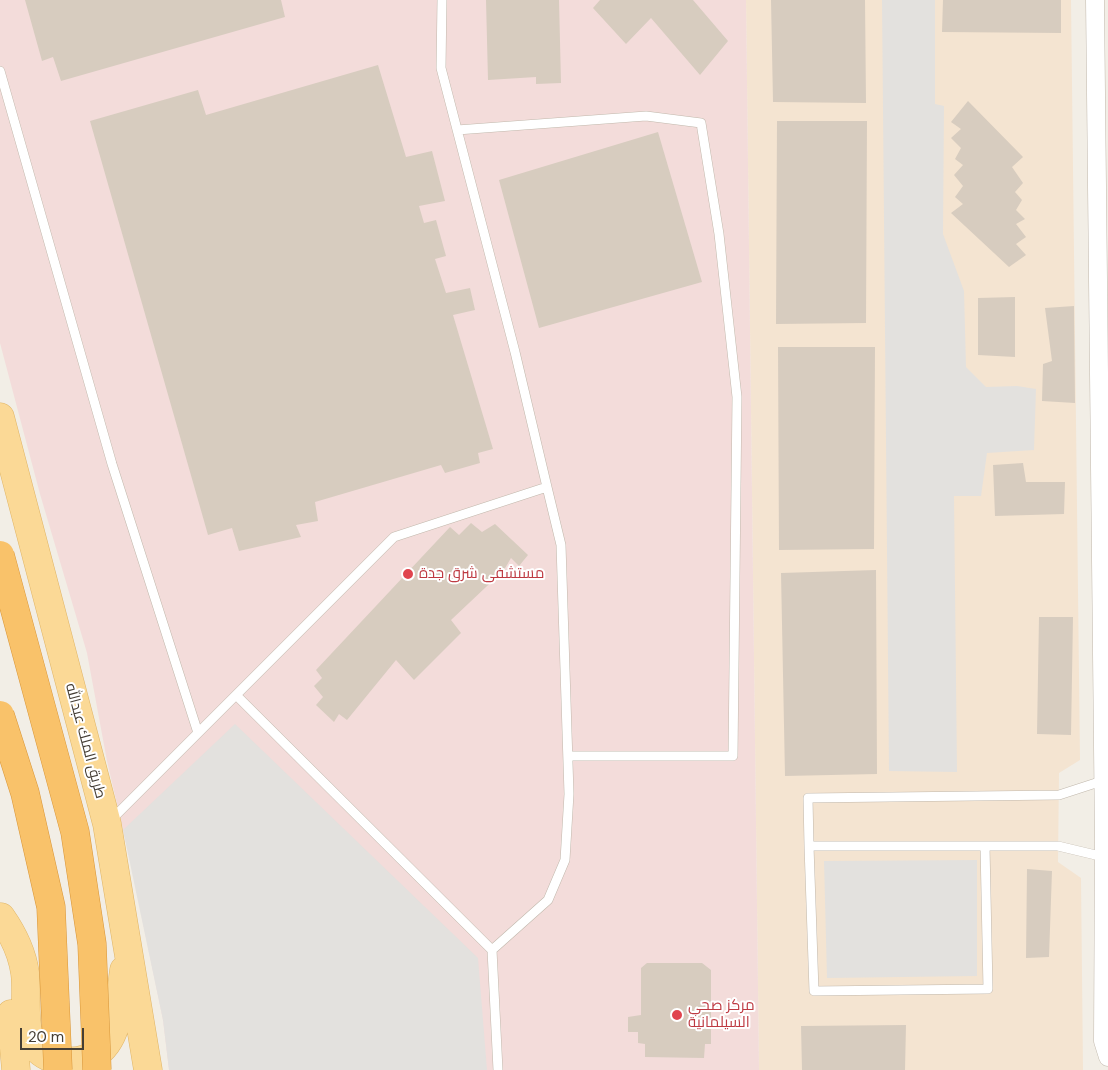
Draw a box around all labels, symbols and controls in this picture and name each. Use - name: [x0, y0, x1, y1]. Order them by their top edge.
- place label: مستشفى شرق جدة: [419, 565, 544, 583]
- marker: مستشفى شرق جدة: [401, 567, 415, 581]
- street label: طريق الملك عبدالله: [61, 681, 109, 801]
- place label: مركز صحي السيلمانية: [688, 997, 755, 1032]
- marker: مركز صحي السيلمانية: [670, 1008, 684, 1022]
- scale bar: [22, 1018, 86, 1050]
- text: 20 m: [28, 1027, 64, 1047]

